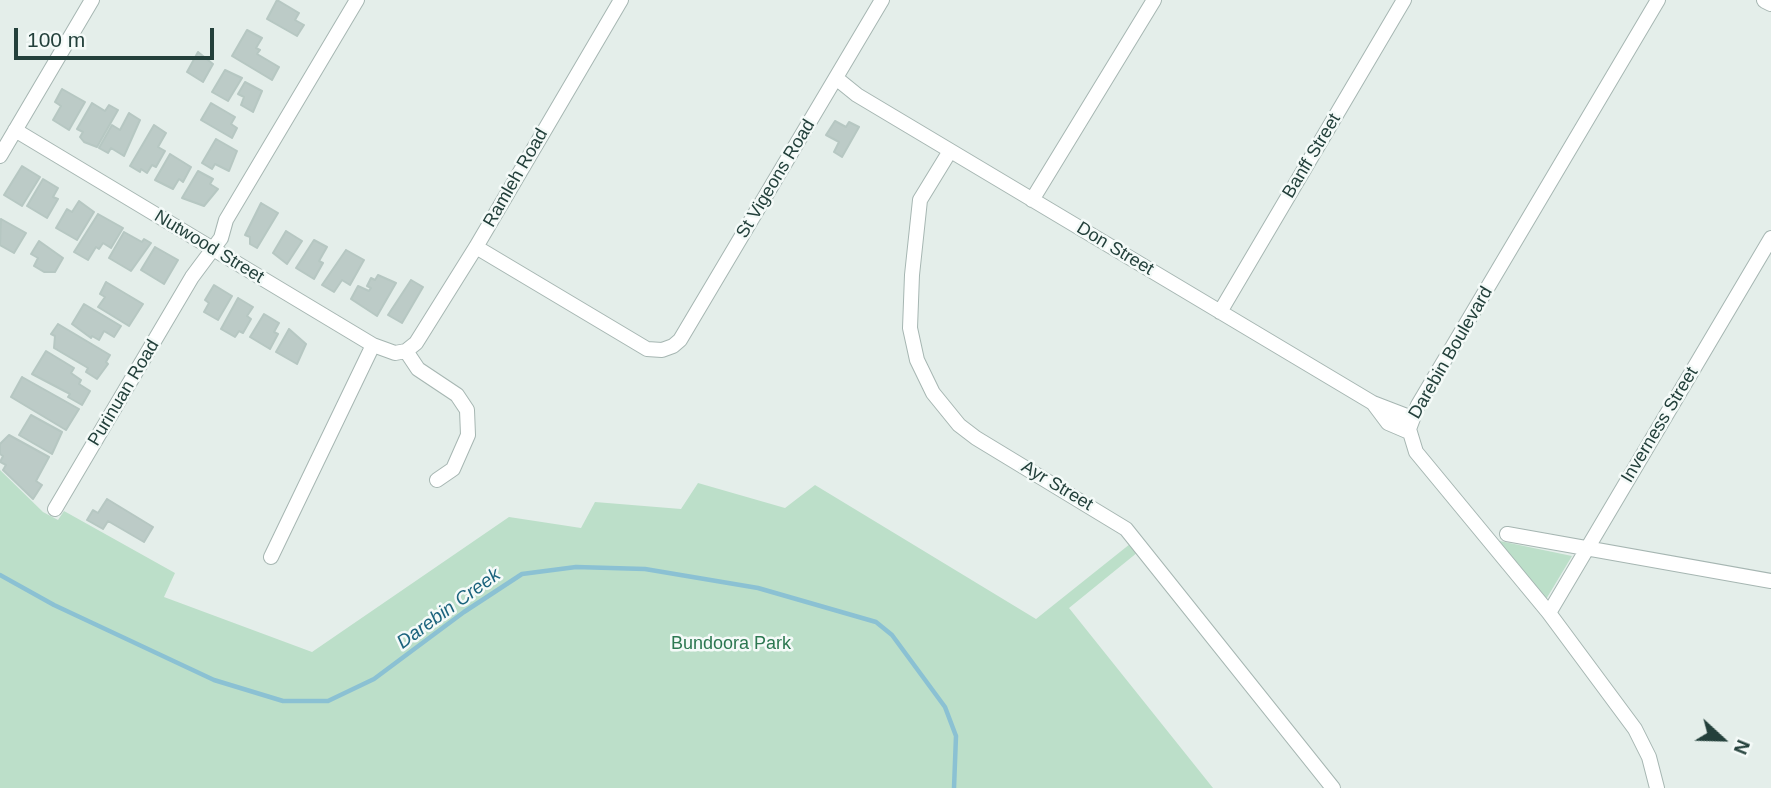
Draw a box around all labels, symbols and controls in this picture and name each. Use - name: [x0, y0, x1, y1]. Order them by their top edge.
- scale bar: [18, 14, 217, 58]
- text: 100 m: [27, 28, 85, 51]
- street label: Banff Street: [1278, 110, 1346, 202]
- street label: St Vigeons Road: [732, 116, 820, 242]
- street label: Ramleh Road: [479, 125, 553, 231]
- street label: Nutwood Street: [150, 206, 268, 288]
- street label: Don Street: [1073, 218, 1157, 280]
- street label: Darebin Boulevard: [1404, 283, 1498, 423]
- street label: Purinuan Road: [84, 336, 164, 450]
- street label: Inverness Street: [1617, 363, 1703, 487]
- street label: Ayr Street: [1017, 456, 1097, 516]
- water label: Darebin Creek: [393, 564, 505, 654]
- park label: Bundoora Park: [671, 633, 791, 655]
- north arrow: [1687, 704, 1757, 774]
- text: N: [1730, 737, 1754, 757]

